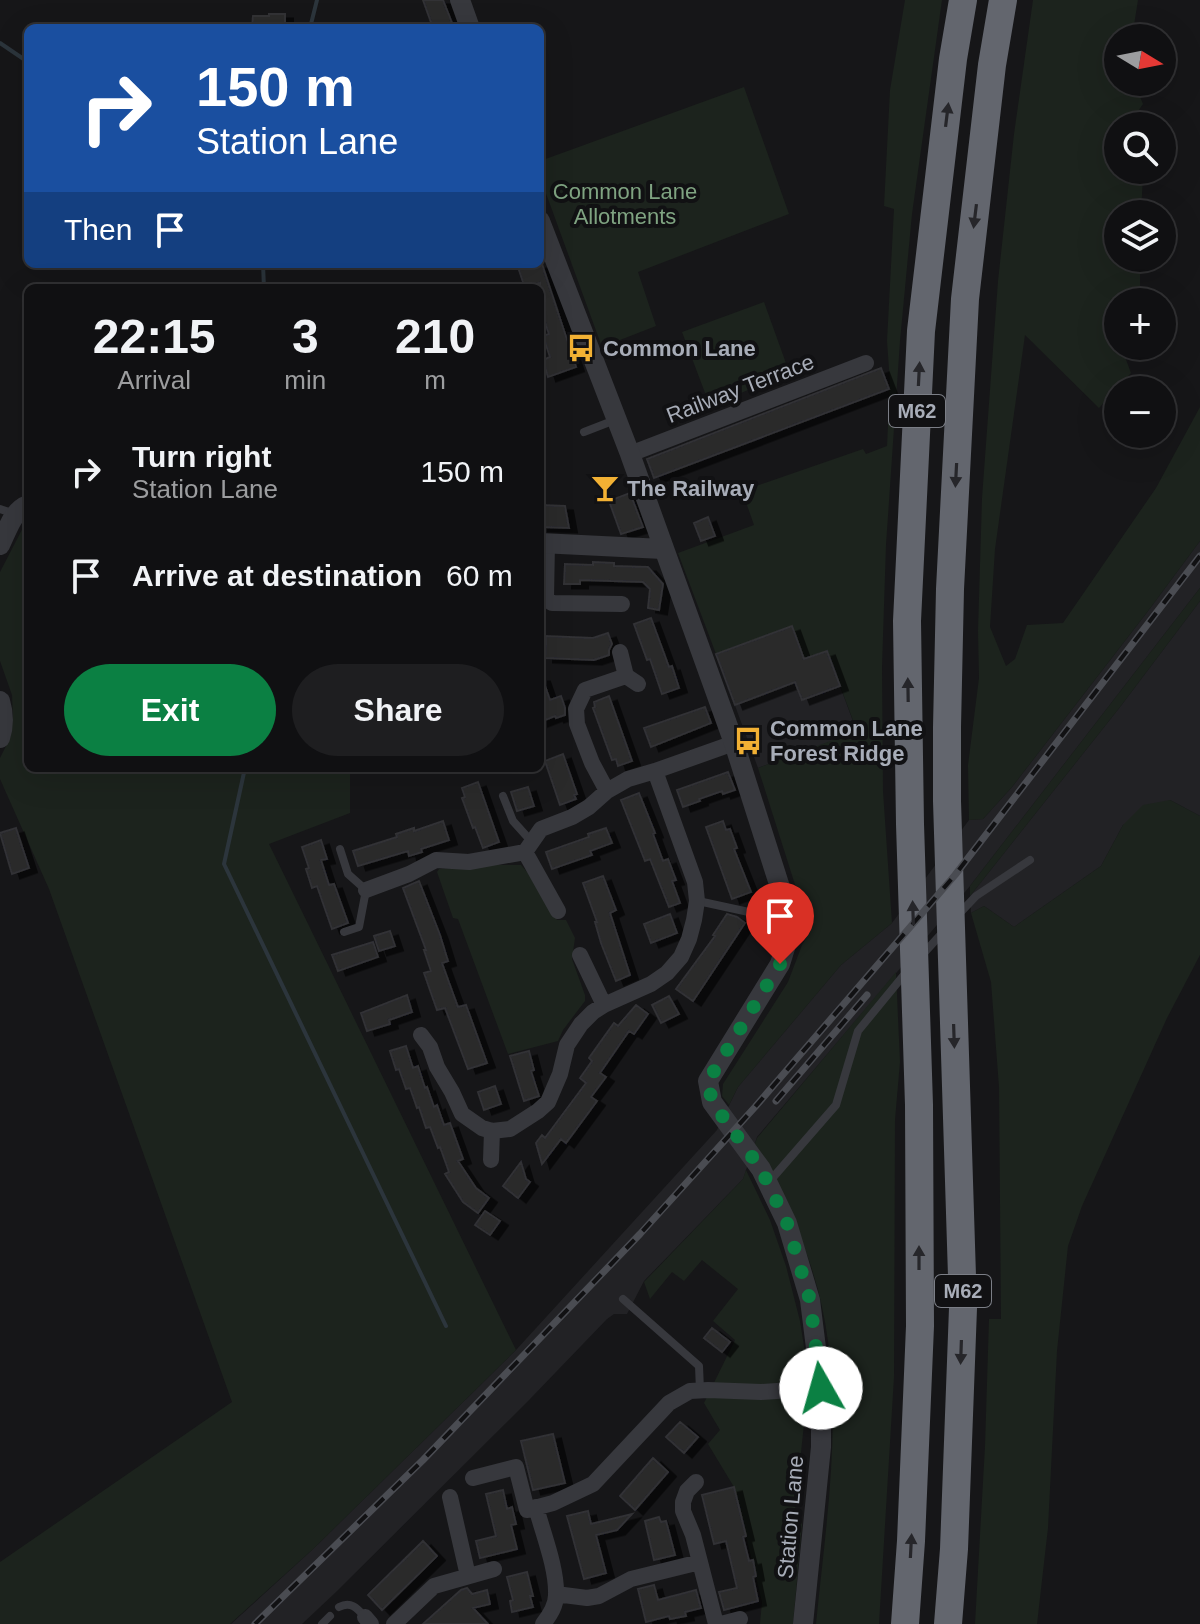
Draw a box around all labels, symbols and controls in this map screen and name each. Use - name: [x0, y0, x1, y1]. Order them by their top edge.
- north arrow: [1104, 24, 1176, 96]
- map controls: [1104, 24, 1176, 448]
- text: 150 m: [196, 55, 355, 118]
- icon: right: [64, 56, 168, 160]
- one-way arrow: [940, 103, 953, 128]
- button: search: [1104, 112, 1176, 184]
- text: Station Lane: [196, 121, 398, 162]
- park label: Common Lane Allotments: [553, 179, 697, 229]
- button: layers: [1104, 200, 1176, 272]
- one-way arrow: [968, 204, 981, 229]
- icon: arrive: [148, 208, 192, 252]
- text: Then: [64, 213, 132, 246]
- button: +: [1104, 288, 1176, 360]
- text: 22:15: [93, 310, 216, 363]
- text: 3: [292, 310, 319, 363]
- text: 210: [395, 310, 475, 363]
- bus stop icon: Common Lane: [566, 333, 596, 363]
- place label: Common Lane: [603, 336, 756, 361]
- street label: Railway Terrace: [663, 349, 818, 428]
- one-way arrow: [913, 361, 926, 386]
- text: Arrival: [117, 365, 191, 395]
- text: min: [284, 365, 326, 395]
- text: m: [424, 365, 446, 395]
- button: −: [1104, 376, 1176, 448]
- road number: M62: [889, 395, 945, 427]
- text: Turn right: [132, 440, 271, 473]
- icon: right: [64, 450, 108, 494]
- text: 150 m: [421, 455, 504, 488]
- one-way arrow: [949, 463, 962, 488]
- bar icon: The Railway: [590, 473, 620, 503]
- text: Station Lane: [132, 474, 278, 504]
- place label: The Railway: [627, 476, 755, 501]
- icon: arrive: [64, 554, 108, 598]
- text: Arrive at destination: [132, 559, 422, 592]
- text: 60 m: [446, 559, 513, 592]
- button: Exit: [64, 664, 276, 756]
- button: Share: [292, 664, 504, 756]
- one-way arrow: [902, 677, 914, 702]
- place label: Common Lane Forest Ridge: [770, 716, 923, 766]
- bus stop icon: Common Lane Forest Ridge: [733, 726, 763, 756]
- pin: [746, 882, 814, 964]
- icon: arrive: [758, 894, 802, 938]
- one-way arrow: [907, 900, 920, 925]
- one-way arrow: [948, 1024, 960, 1049]
- one-way arrow: [913, 1245, 925, 1270]
- road number: M62: [935, 1275, 991, 1307]
- one-way arrow: [955, 1340, 968, 1365]
- position arrow: [779, 1346, 863, 1430]
- street label: Station Lane: [773, 1454, 808, 1580]
- one-way arrow: [905, 1533, 918, 1558]

